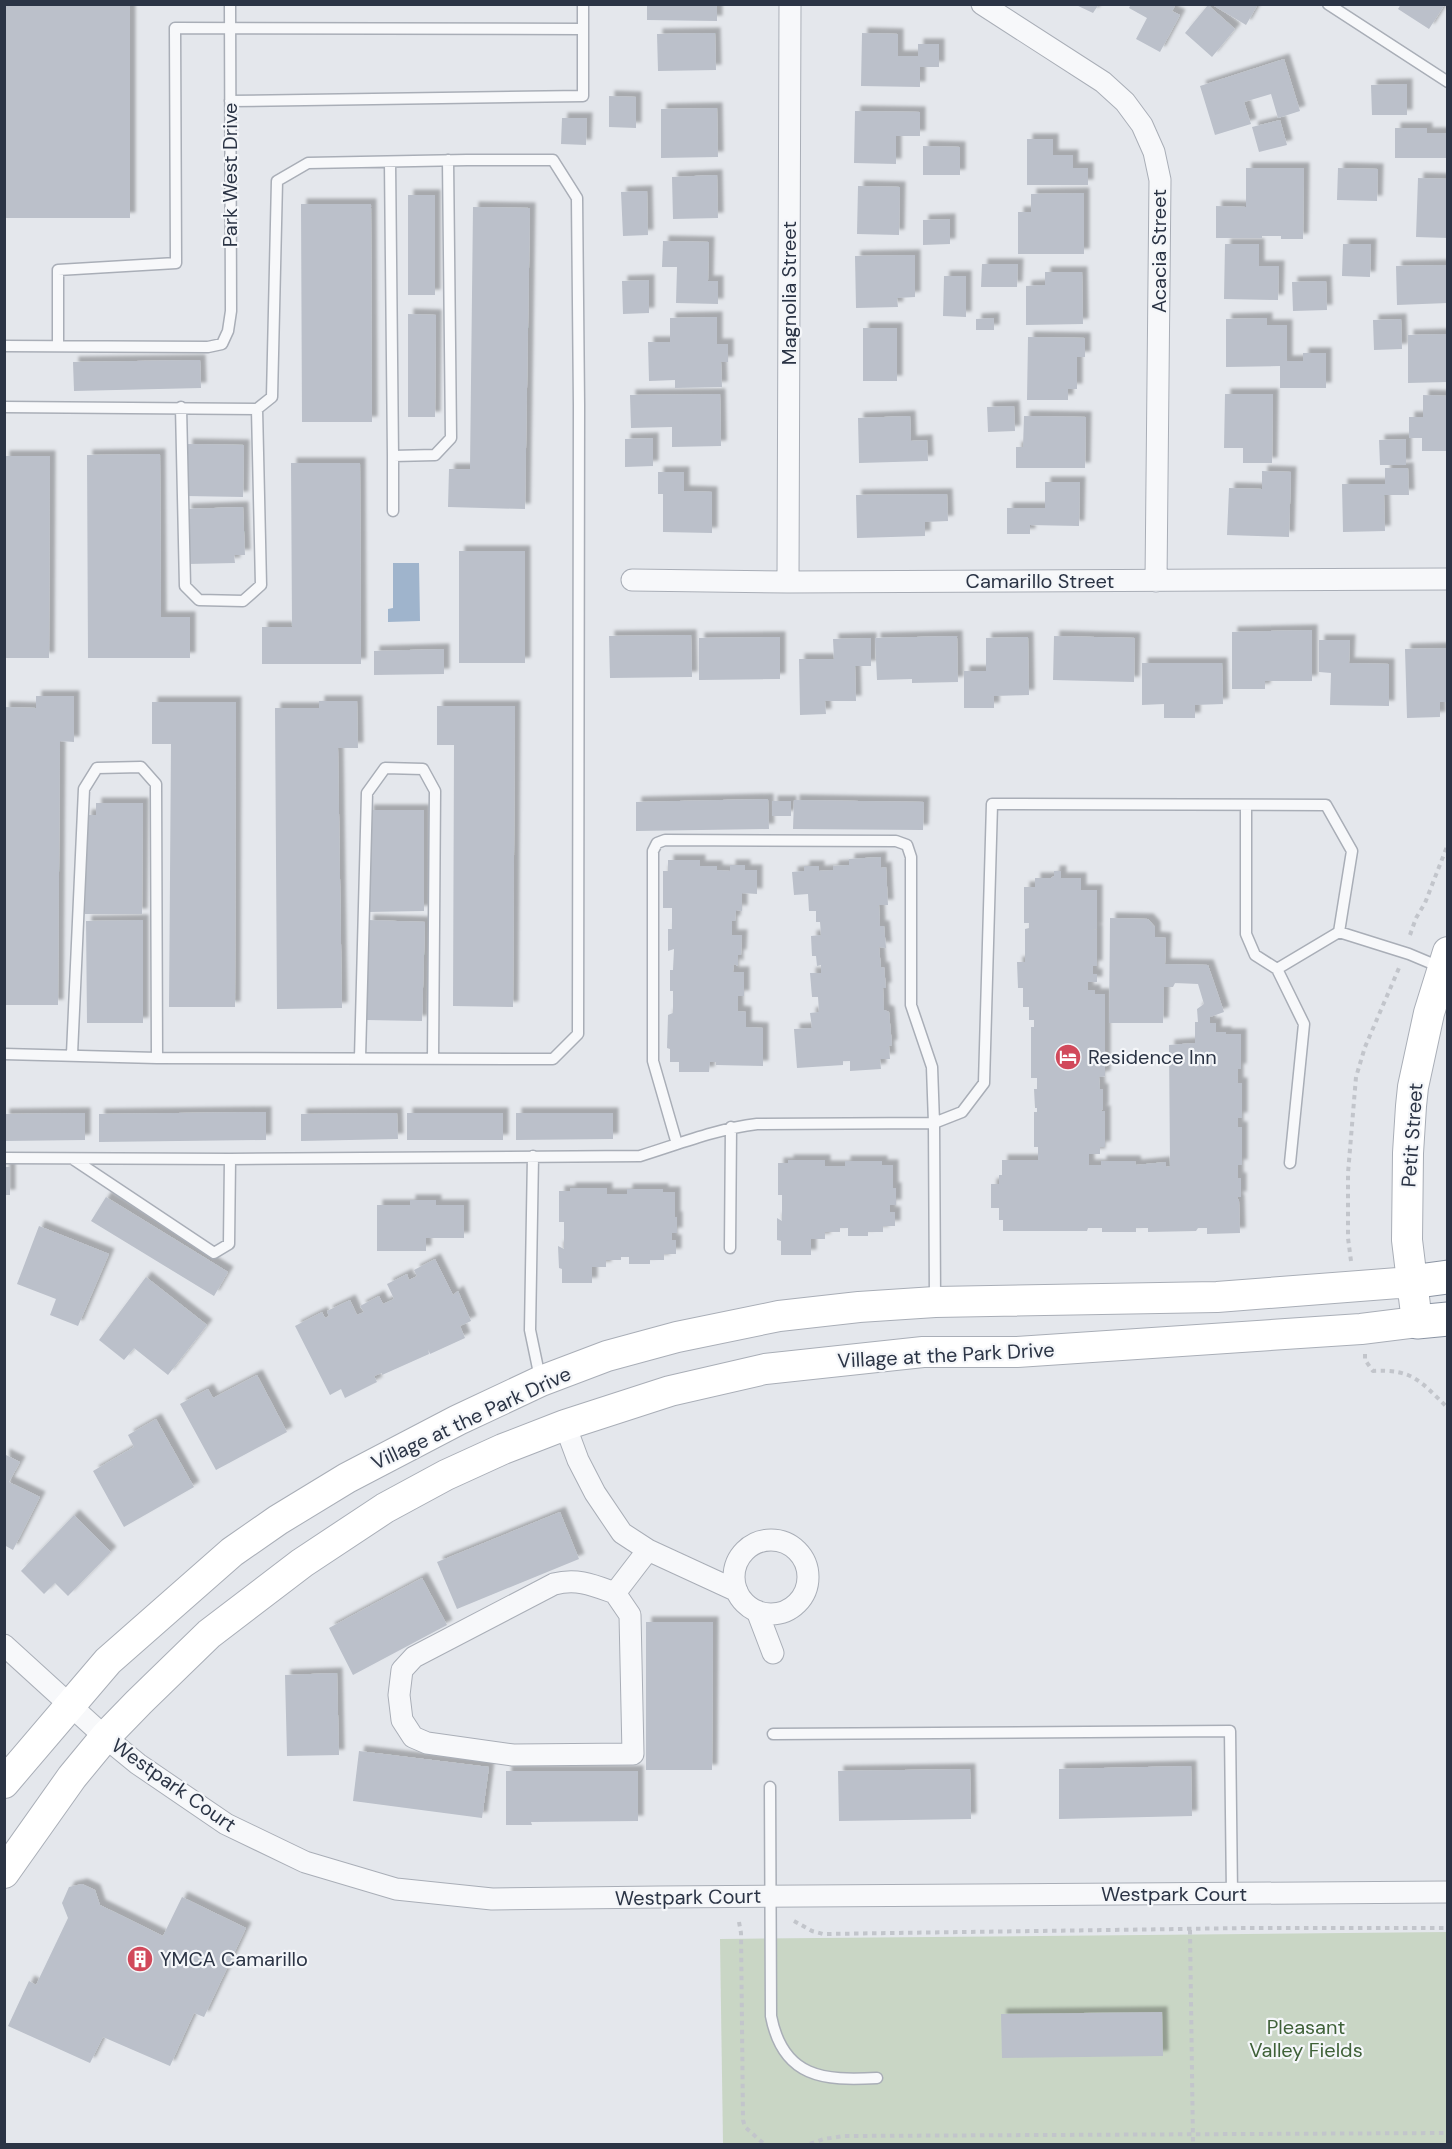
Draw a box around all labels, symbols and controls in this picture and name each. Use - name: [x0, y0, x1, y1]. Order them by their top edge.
- street label: Park West Drive: [217, 103, 243, 247]
- street label: Acacia Street: [1146, 189, 1172, 313]
- street label: Magnolia Street: [776, 221, 802, 365]
- street label: Camarillo Street: [966, 568, 1115, 594]
- hotel icon: Residence Inn: [1053, 1042, 1083, 1072]
- place label: Residence Inn: [1088, 1044, 1217, 1070]
- street label: Petit Street: [1395, 1082, 1429, 1188]
- street label: Village at the Park Drive: [837, 1336, 1055, 1374]
- street label: Village at the Park Drive: [367, 1360, 575, 1476]
- street label: Westpark Court: [107, 1732, 241, 1838]
- street label: Westpark Court: [1101, 1881, 1247, 1907]
- street label: Westpark Court: [615, 1883, 761, 1911]
- building icon: YMCA Camarillo: [125, 1944, 155, 1974]
- place label: YMCA Camarillo: [160, 1946, 308, 1972]
- park label: Pleasant Valley Fields: [1249, 2014, 1363, 2063]

